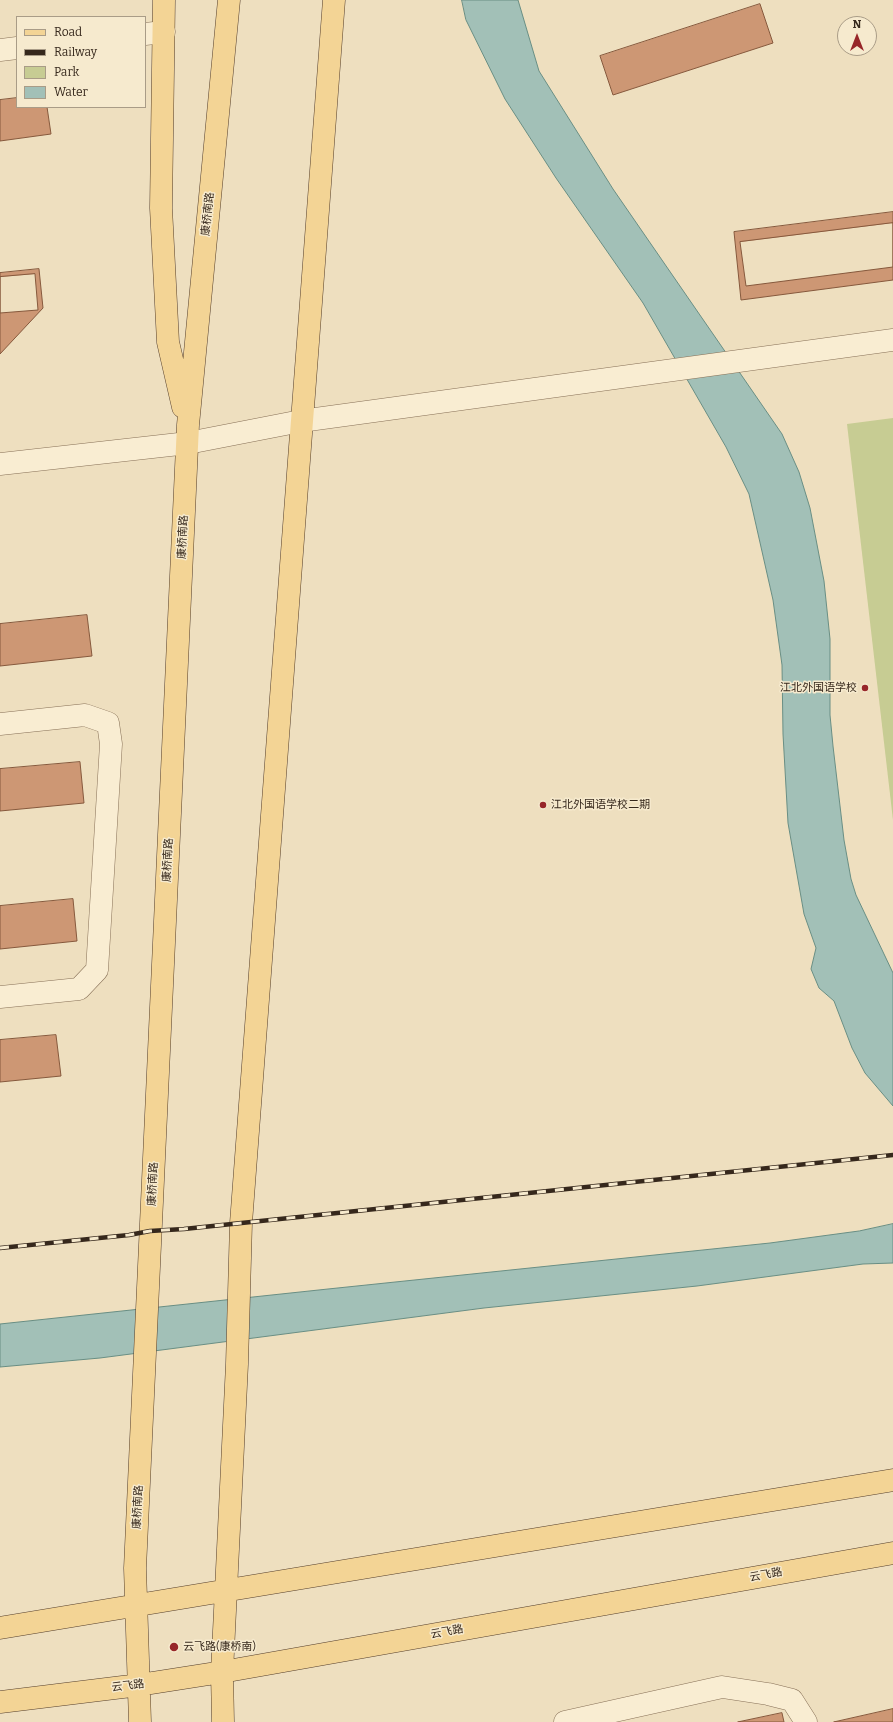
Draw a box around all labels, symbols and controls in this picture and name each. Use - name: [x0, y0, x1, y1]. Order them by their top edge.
- legend: [16, 16, 146, 108]
- north arrow: [837, 16, 877, 56]
- text: N: [853, 18, 861, 31]
- text: Road: [54, 25, 82, 39]
- text: Railway: [54, 45, 97, 59]
- text: Park: [54, 65, 79, 79]
- text: Water: [54, 85, 88, 99]
- street label: 康桥南路: [199, 191, 217, 237]
- street label: 康桥南路: [175, 515, 191, 559]
- place label: 江北外国语学校: [780, 681, 857, 695]
- marker: 江北外国语学校: [860, 683, 870, 693]
- place label: 江北外国语学校二期: [551, 798, 650, 812]
- marker: 江北外国语学校二期: [538, 800, 548, 810]
- street label: 康桥南路: [160, 838, 176, 882]
- street label: 康桥南路: [145, 1162, 161, 1206]
- street label: 康桥南路: [130, 1485, 146, 1529]
- street label: 云飞路: [749, 1566, 783, 1584]
- street label: 云飞路: [430, 1623, 464, 1641]
- place label: 云飞路(康桥南): [183, 1640, 256, 1654]
- marker: 云飞路(康桥南): [168, 1641, 180, 1653]
- street label: 云飞路: [111, 1677, 145, 1695]

